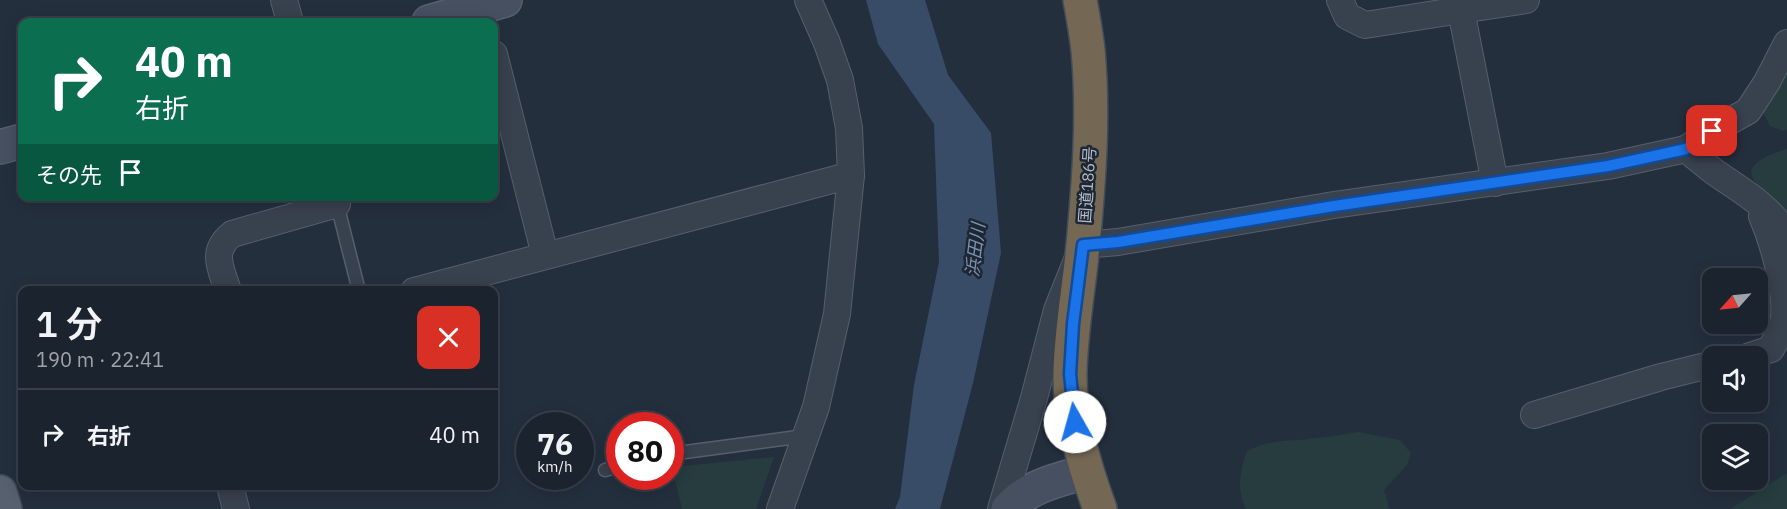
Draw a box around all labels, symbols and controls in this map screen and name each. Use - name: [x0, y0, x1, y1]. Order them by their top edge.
- text: 40 m: [135, 34, 233, 89]
- icon: right: [36, 42, 114, 120]
- text: 右折: [135, 90, 189, 125]
- pin: [1686, 105, 1737, 156]
- icon: arrive: [1695, 114, 1728, 147]
- street label: 国道186号: [1074, 146, 1100, 224]
- icon: arrive: [114, 156, 147, 189]
- text: その先: [36, 160, 102, 189]
- water label: 浜田川: [960, 220, 990, 278]
- north arrow: [1702, 268, 1768, 334]
- map controls: [1702, 268, 1768, 490]
- text: 1 分: [36, 300, 102, 347]
- button: close: [417, 306, 480, 369]
- text: 190 m · 22:41: [36, 346, 164, 373]
- button: sound: [1702, 346, 1768, 412]
- position arrow: [1043, 390, 1107, 454]
- speed limit sign: 80: [606, 412, 684, 490]
- icon: right: [36, 418, 69, 451]
- text: 40 m: [429, 420, 480, 449]
- text: 右折: [87, 421, 131, 450]
- text: 76: [537, 424, 573, 463]
- button: layers: [1702, 424, 1768, 490]
- text: km/h: [537, 457, 573, 476]

